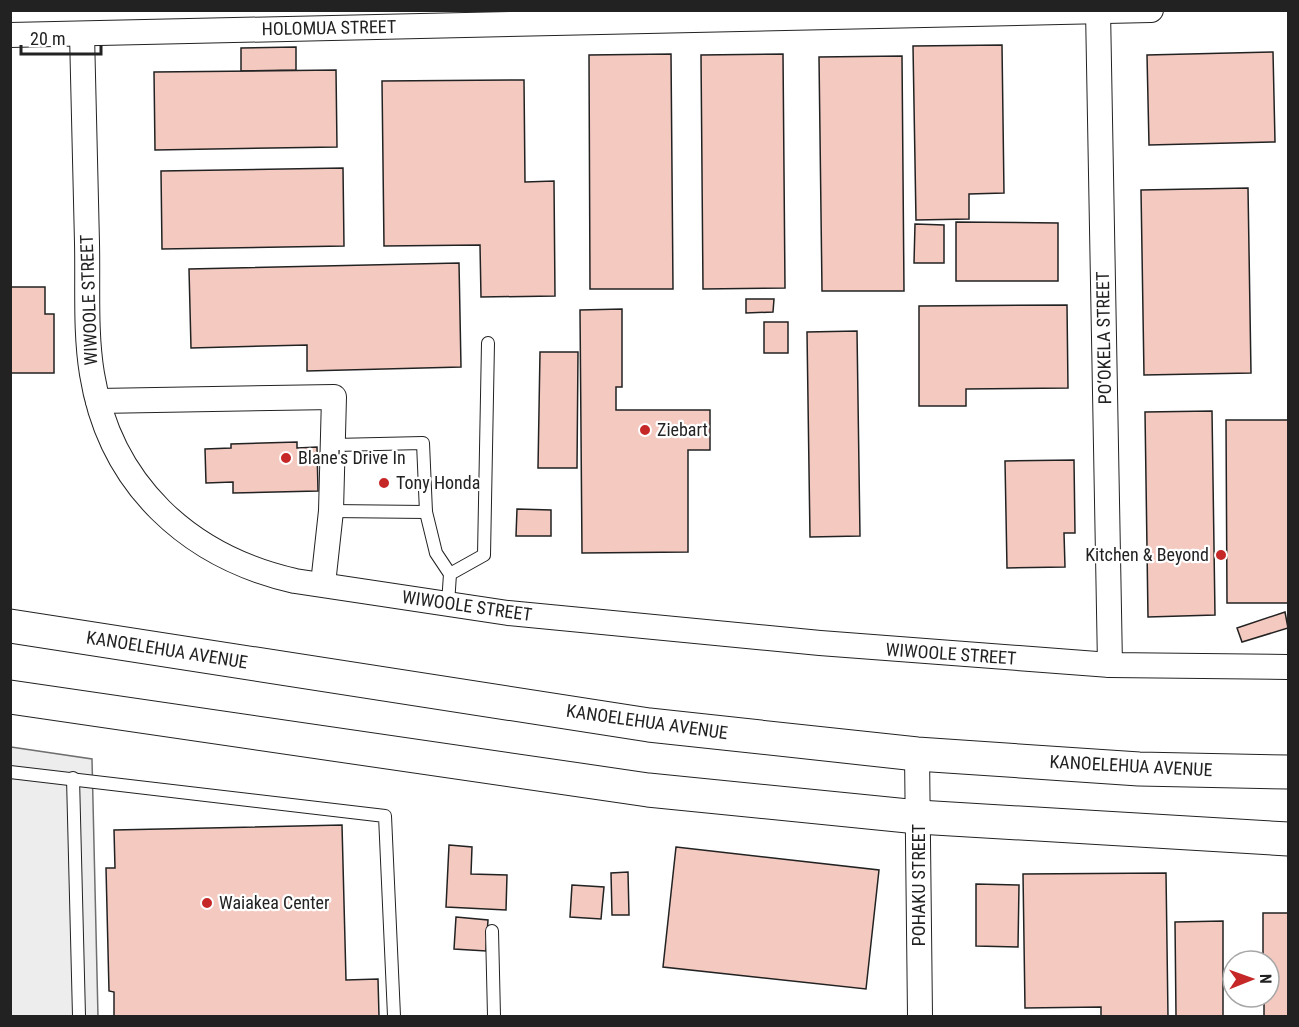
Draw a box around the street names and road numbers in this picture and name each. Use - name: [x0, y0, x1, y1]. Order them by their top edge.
- street label: HOLOMUA STREET: [262, 16, 396, 39]
- street label: WIWOOLE STREET: [76, 234, 101, 366]
- street label: PO‘OKELA STREET: [1092, 271, 1115, 405]
- street label: WIWOOLE STREET: [401, 586, 533, 625]
- street label: KANOELEHUA AVENUE: [85, 626, 249, 673]
- street label: WIWOOLE STREET: [885, 638, 1017, 669]
- street label: KANOELEHUA AVENUE: [565, 700, 729, 743]
- street label: KANOELEHUA AVENUE: [1049, 751, 1213, 780]
- street label: POHAKU STREET: [908, 824, 929, 946]

